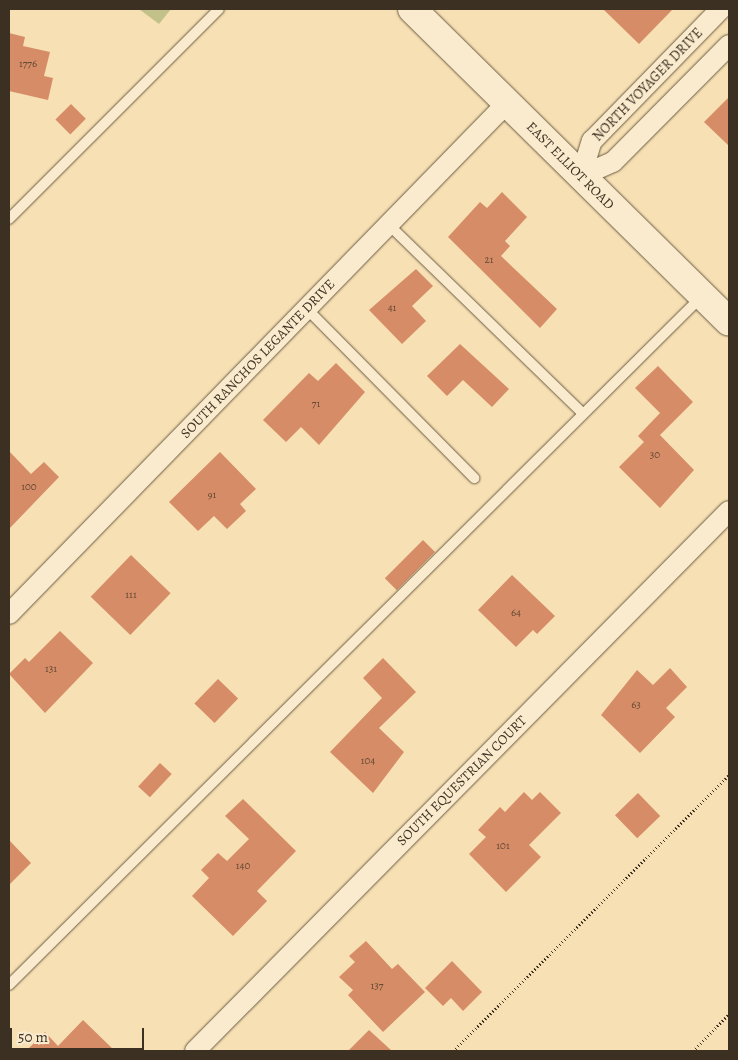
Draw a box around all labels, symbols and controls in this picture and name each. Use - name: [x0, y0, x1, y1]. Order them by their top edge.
- street label: NORTH VOYAGER DRIVE: [590, 25, 706, 145]
- house number: 1776: [19, 57, 37, 71]
- street label: EAST ELLIOT ROAD: [523, 119, 617, 213]
- house number: 21: [485, 253, 493, 267]
- street label: SOUTH RANCHOS LEGANTE DRIVE: [177, 276, 339, 442]
- house number: 41: [388, 301, 396, 315]
- house number: 71: [312, 397, 320, 411]
- house number: 30: [650, 448, 660, 462]
- house number: 100: [21, 480, 37, 494]
- house number: 91: [208, 488, 216, 502]
- house number: 111: [125, 588, 137, 602]
- house number: 64: [511, 606, 521, 620]
- house number: 131: [45, 662, 57, 676]
- house number: 63: [631, 698, 641, 712]
- street label: SOUTH EQUESTRIAN COURT: [394, 713, 530, 849]
- house number: 104: [361, 754, 375, 768]
- house number: 101: [496, 839, 510, 853]
- house number: 140: [236, 859, 250, 873]
- house number: 137: [371, 979, 383, 993]
- scale bar: [12, 1018, 146, 1050]
- text: 50 m: [18, 1027, 48, 1047]

